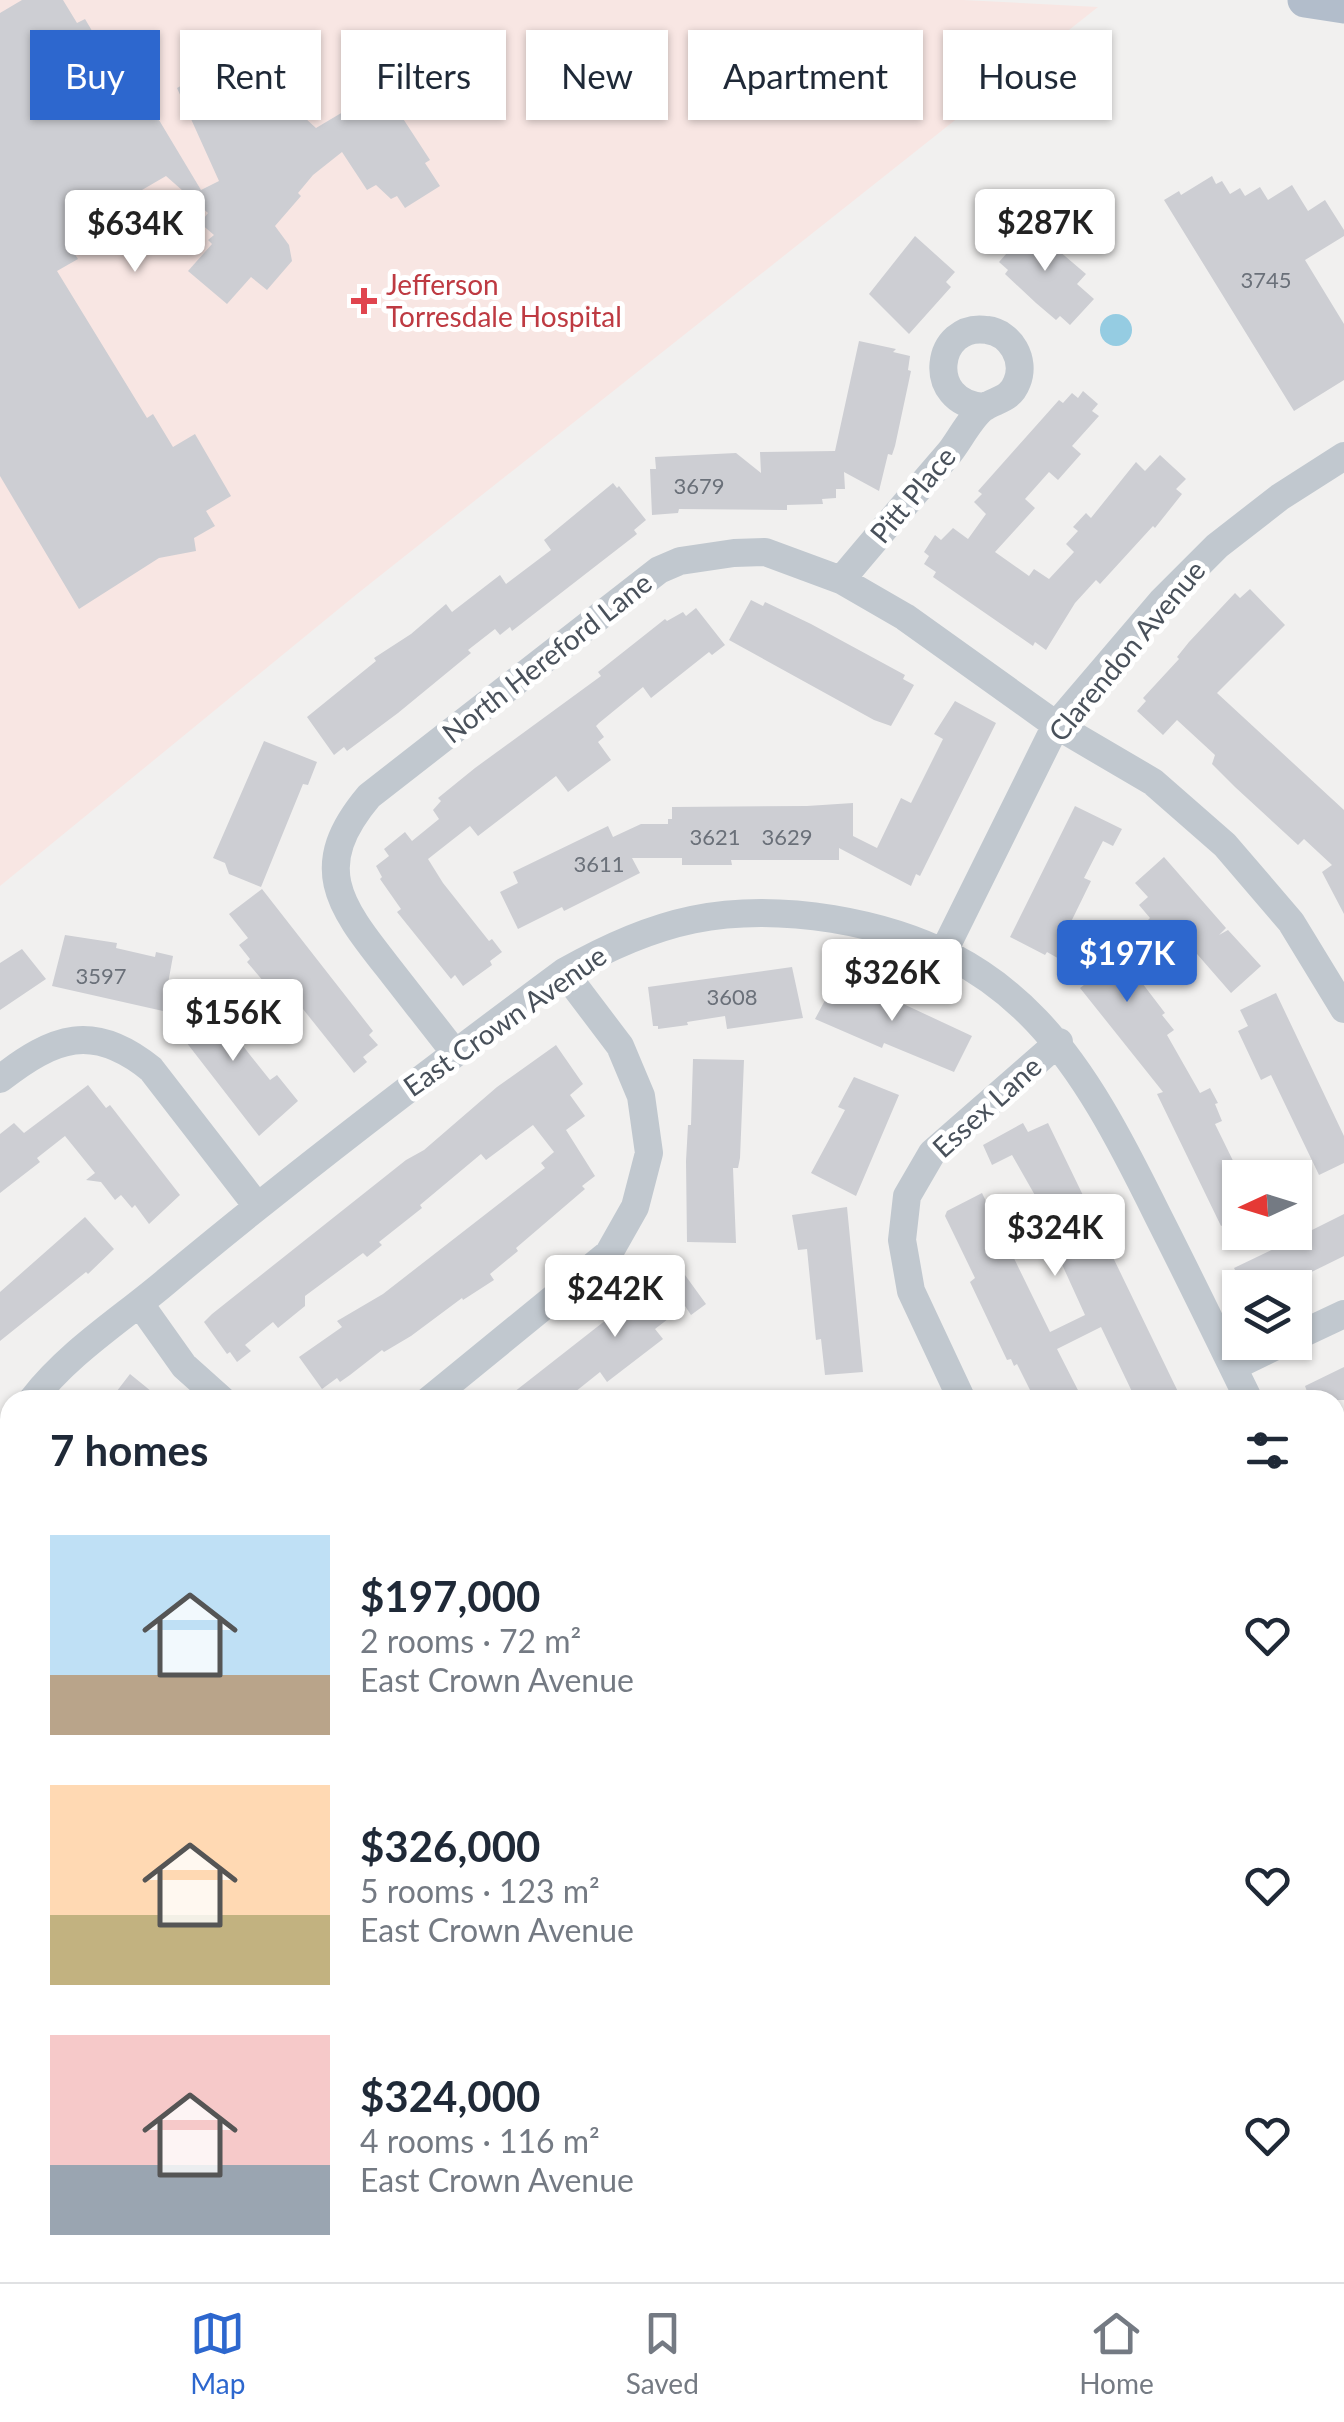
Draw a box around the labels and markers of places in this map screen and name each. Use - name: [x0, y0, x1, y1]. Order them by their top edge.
- pin: $287K: [975, 189, 1115, 274]
- pin: $634K: [65, 190, 205, 275]
- place label: Jefferson Torresdale Hospital: [386, 267, 622, 333]
- marker: Jefferson Torresdale Hospital: [351, 288, 377, 314]
- pin: $197K: [1057, 920, 1197, 1005]
- pin: $326K: [822, 939, 962, 1024]
- pin: $156K: [163, 979, 303, 1064]
- pin: $324K: [985, 1194, 1125, 1279]
- pin: $242K: [545, 1255, 685, 1340]

